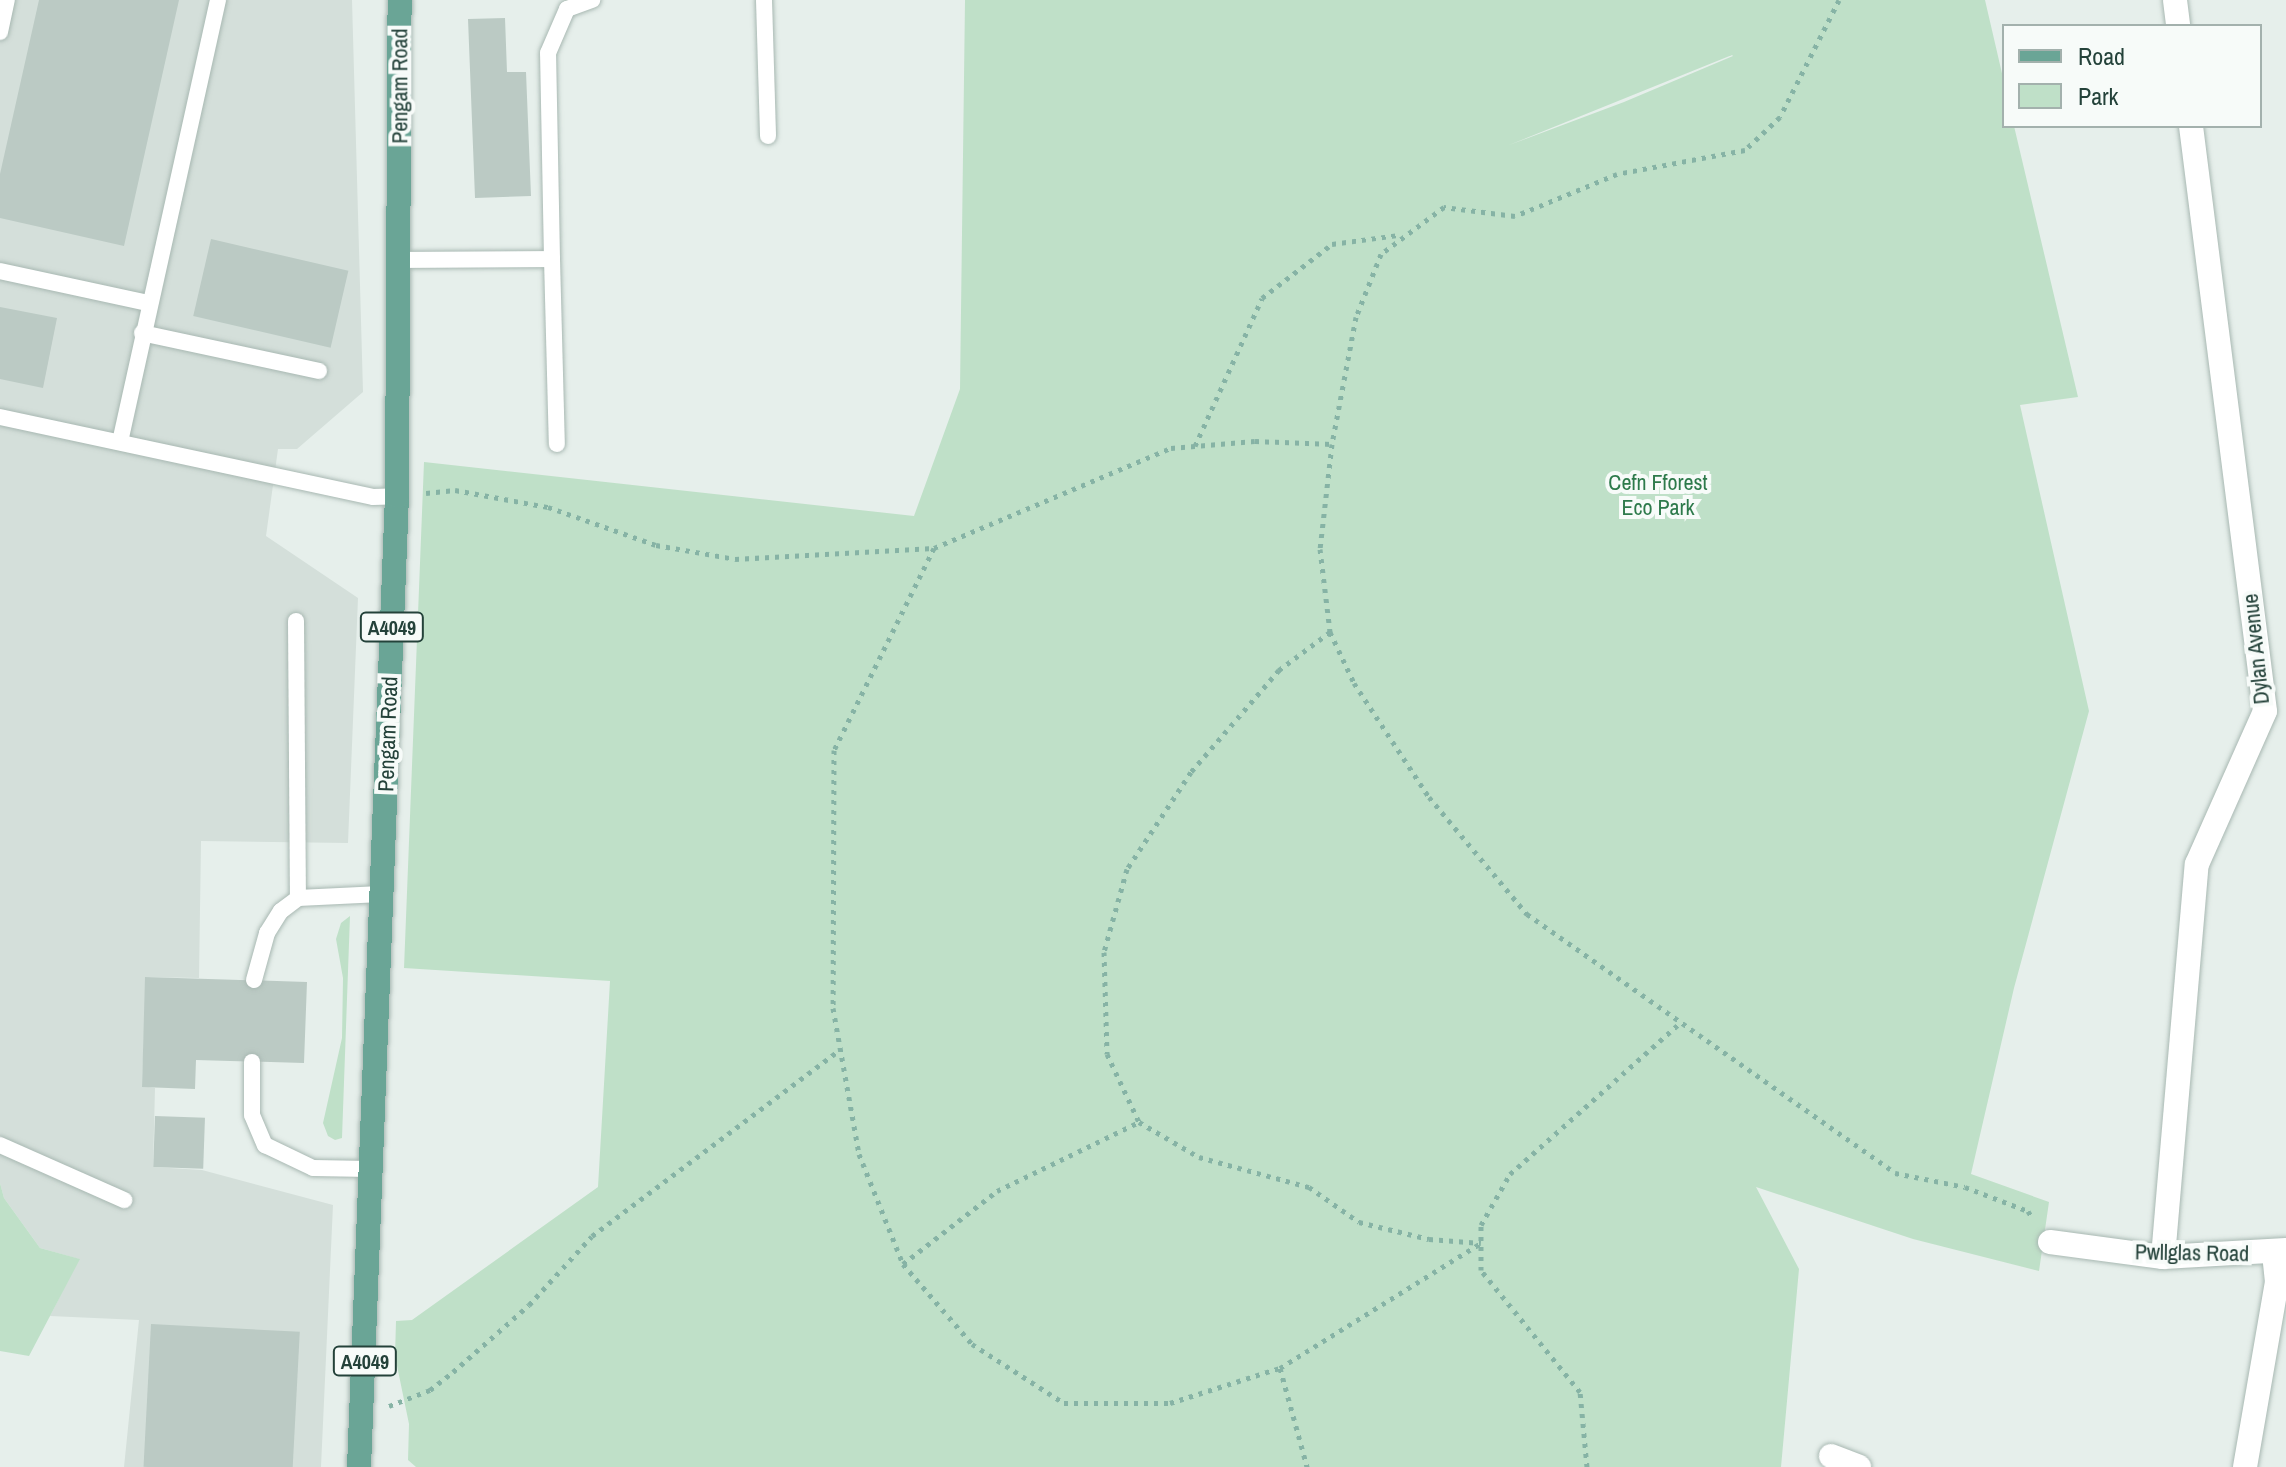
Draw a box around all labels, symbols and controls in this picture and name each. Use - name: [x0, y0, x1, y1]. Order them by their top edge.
- legend: [2002, 24, 2262, 128]
- street label: Pengam Road: [387, 28, 413, 144]
- text: Road: [2078, 40, 2125, 72]
- text: Park: [2078, 80, 2118, 112]
- park label: Cefn Fforest Eco Park: [1608, 469, 1708, 520]
- street label: Dylan Avenue: [2237, 592, 2275, 706]
- road number: A4049: [358, 611, 426, 643]
- street label: Pengam Road: [373, 676, 403, 792]
- street label: Pwllglas Road: [2135, 1239, 2249, 1267]
- road number: A4049: [331, 1345, 399, 1377]

